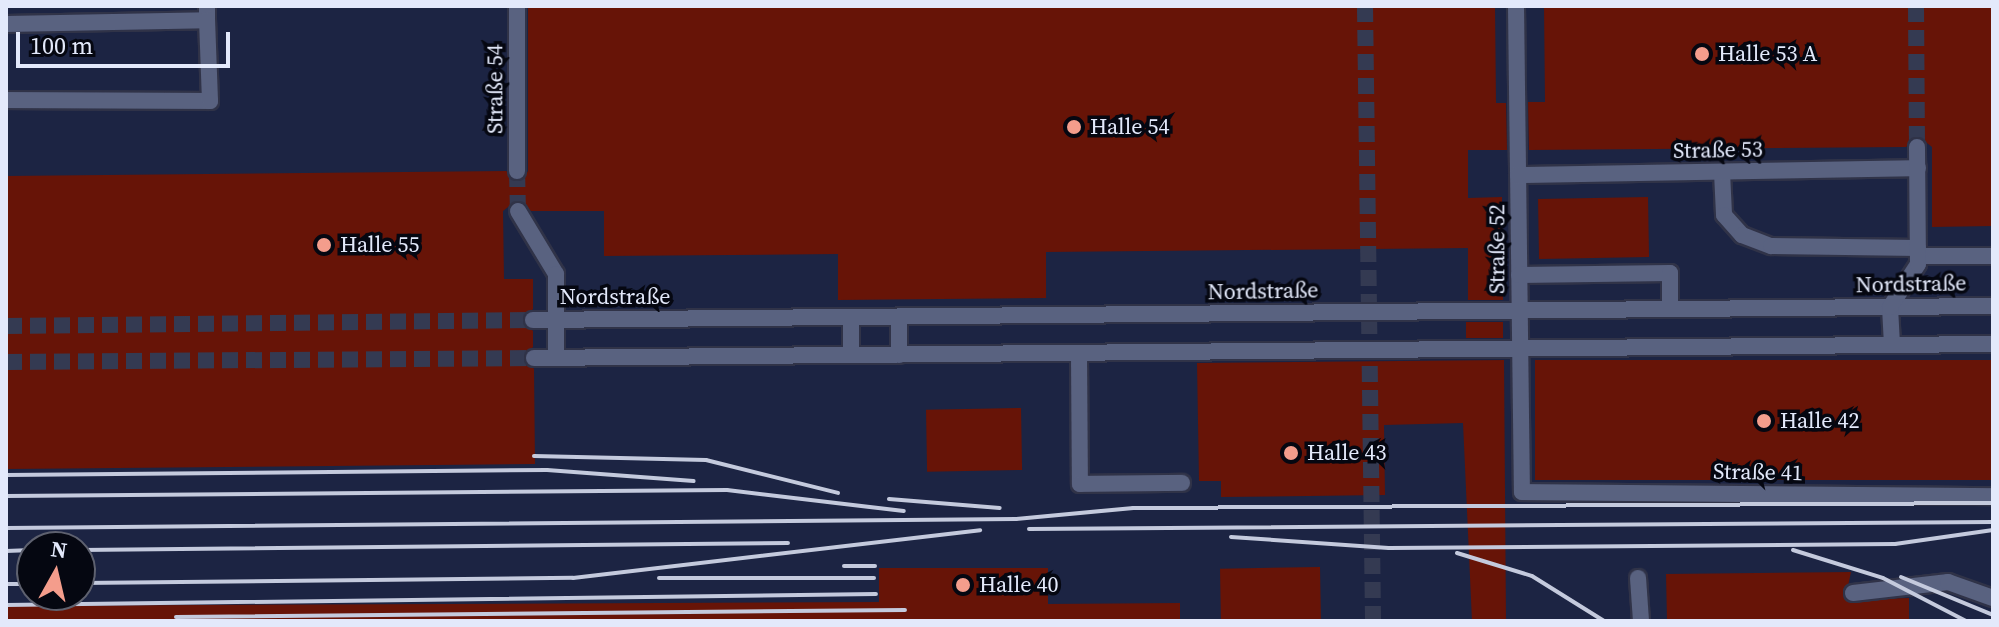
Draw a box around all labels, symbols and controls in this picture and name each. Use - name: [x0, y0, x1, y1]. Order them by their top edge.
- scale bar: [20, 16, 234, 66]
- text: 100 m: [30, 29, 93, 62]
- place label: Halle 53 A: [1718, 41, 1817, 67]
- street label: Straße 54: [482, 44, 508, 134]
- marker: Halle 53 A: [1693, 45, 1711, 63]
- place label: Halle 54: [1090, 114, 1170, 140]
- marker: Halle 54: [1065, 118, 1083, 136]
- street label: Straße 53: [1673, 136, 1763, 164]
- street label: Straße 52: [1484, 204, 1510, 294]
- place label: Halle 55: [340, 232, 420, 258]
- marker: Halle 55: [315, 236, 333, 254]
- street label: Nordstraße: [1855, 270, 1967, 298]
- street label: Nordstraße: [1207, 277, 1319, 305]
- street label: Nordstraße: [560, 284, 670, 310]
- place label: Halle 42: [1780, 408, 1860, 434]
- marker: Halle 42: [1755, 412, 1773, 430]
- place label: Halle 43: [1307, 440, 1387, 466]
- marker: Halle 43: [1282, 444, 1300, 462]
- street label: Straße 41: [1713, 458, 1803, 486]
- north arrow: [16, 531, 96, 611]
- text: N: [49, 533, 69, 565]
- place label: Halle 40: [979, 572, 1059, 598]
- marker: Halle 40: [954, 576, 972, 594]

